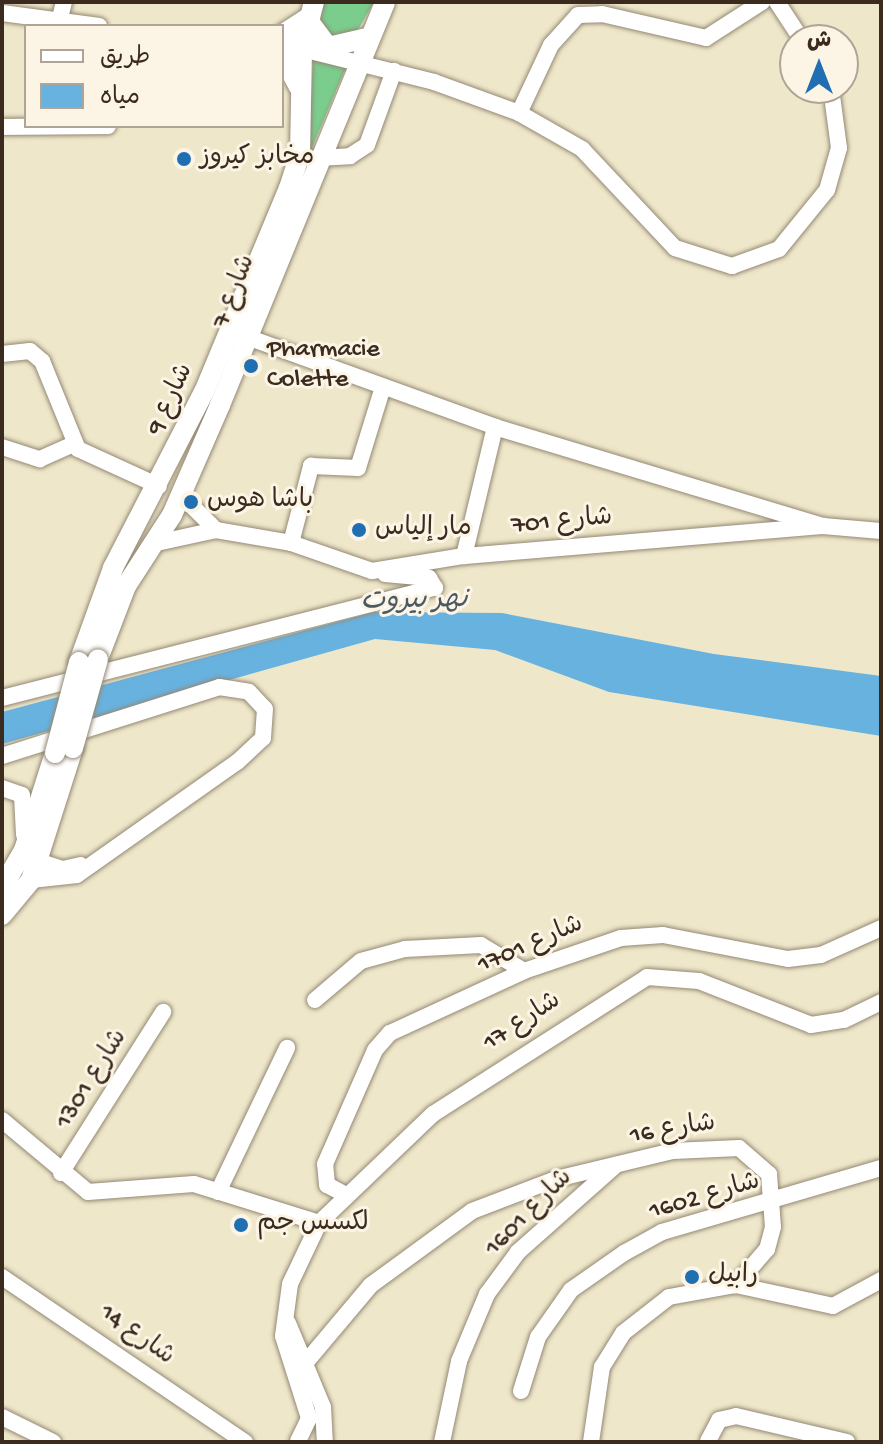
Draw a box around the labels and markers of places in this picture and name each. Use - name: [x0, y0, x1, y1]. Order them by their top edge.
- place label: مخابز كيروز: [200, 143, 314, 175]
- marker: مخابز كيروز: [175, 150, 193, 168]
- place label: Pharmacie Colette: [267, 335, 380, 396]
- marker: Pharmacie Colette: [242, 357, 260, 375]
- place label: باشا هوس: [207, 486, 313, 518]
- marker: باشا هوس: [182, 493, 200, 511]
- place label: مار إلياس: [375, 514, 472, 546]
- marker: مار إلياس: [350, 521, 368, 539]
- place label: لكسس جم: [257, 1209, 369, 1241]
- marker: لكسس جم: [232, 1216, 250, 1234]
- place label: رابيل: [708, 1261, 758, 1293]
- marker: رابيل: [683, 1268, 701, 1286]

